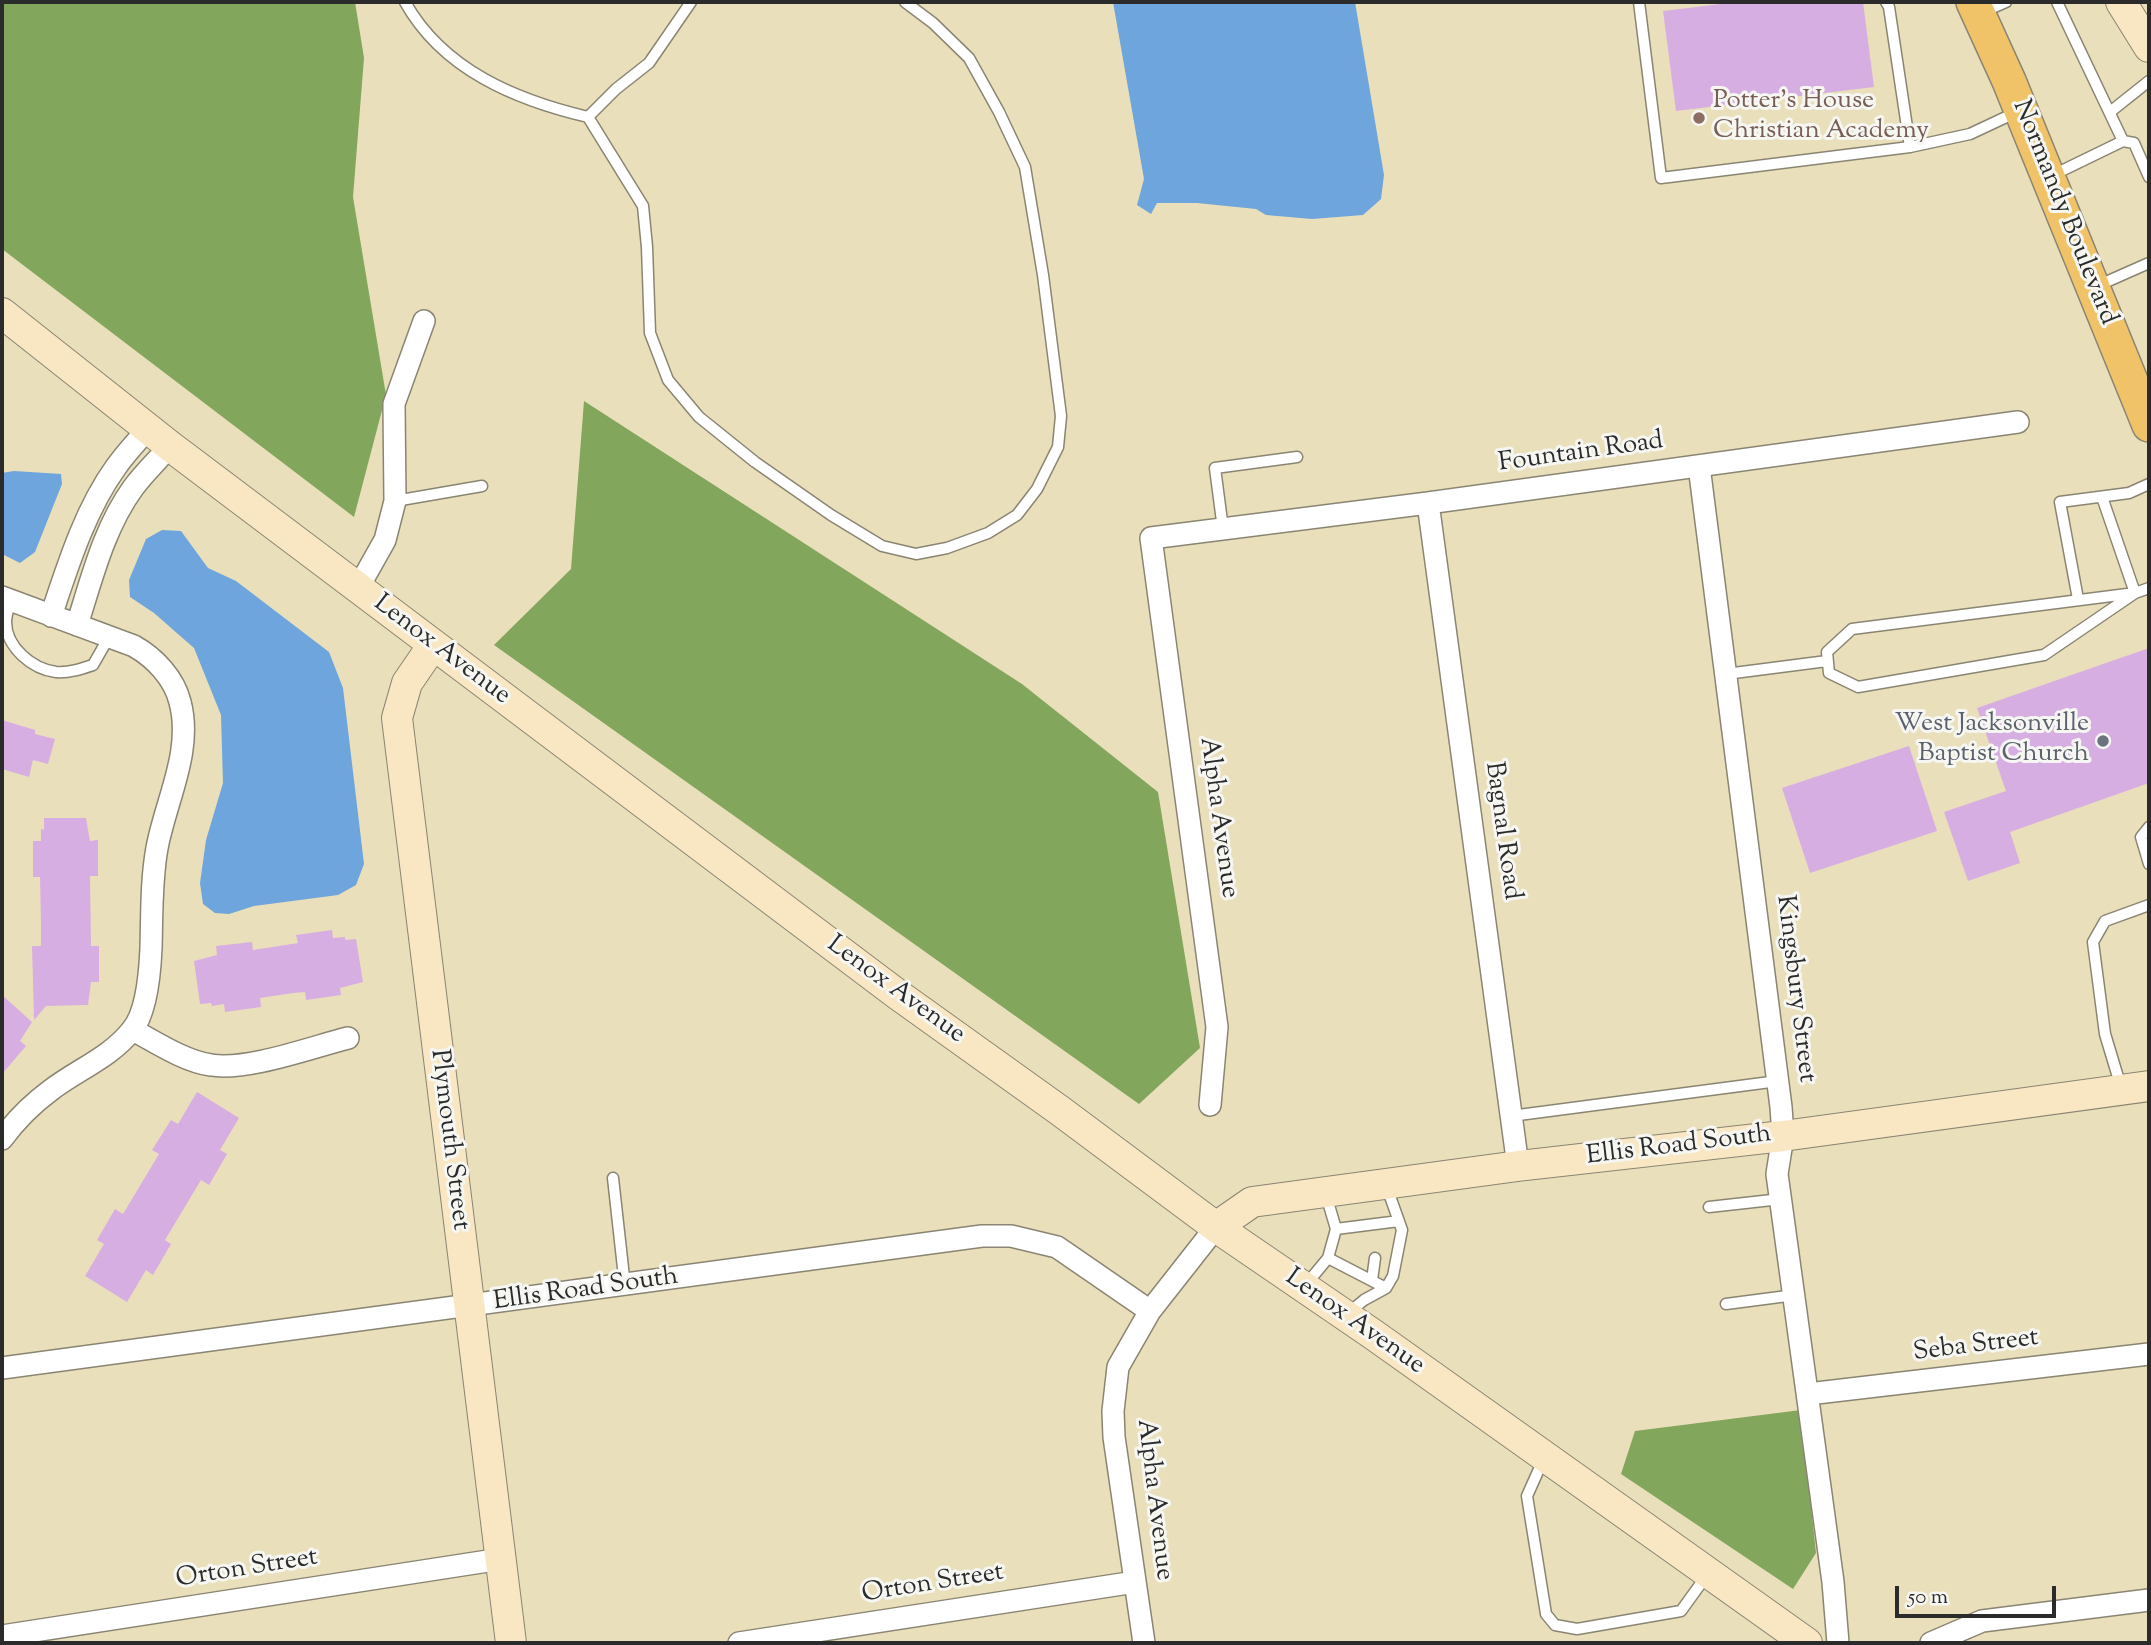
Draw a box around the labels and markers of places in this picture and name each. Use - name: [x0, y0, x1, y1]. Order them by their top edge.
- place label: Potter's House Christian Academy: [1713, 87, 1929, 148]
- marker: Potter's House Christian Academy: [1691, 110, 1707, 126]
- place label: West Jacksonville Baptist Church: [1895, 710, 2089, 772]
- marker: West Jacksonville Baptist Church: [2095, 733, 2111, 749]

